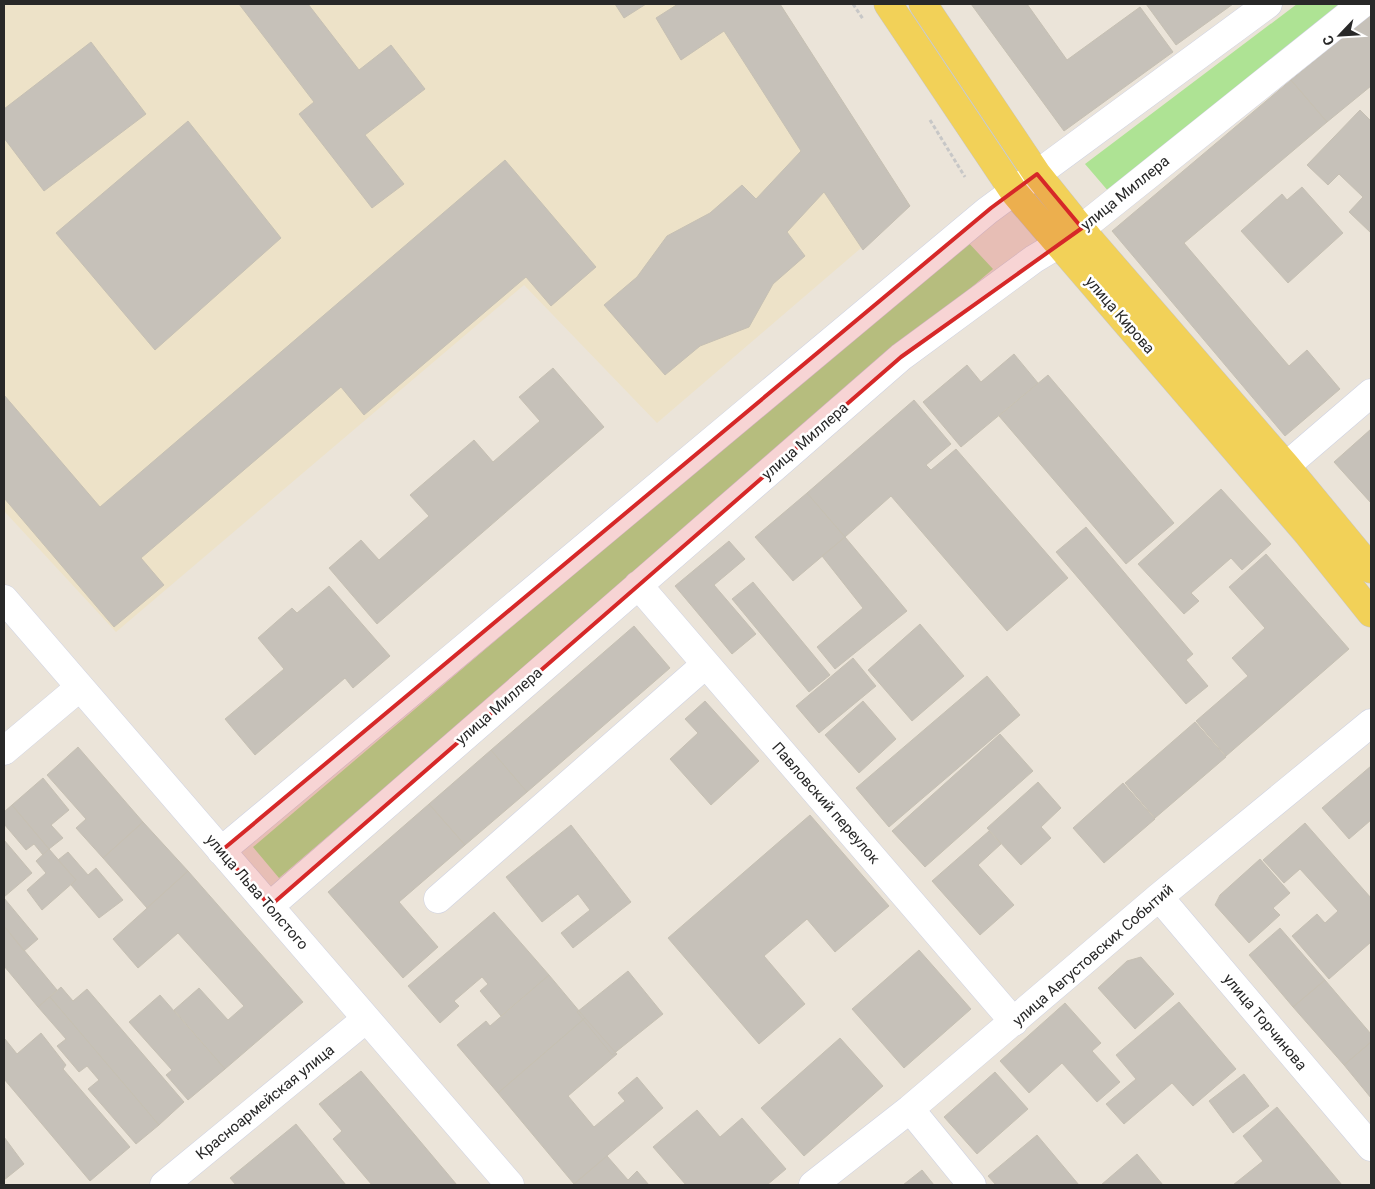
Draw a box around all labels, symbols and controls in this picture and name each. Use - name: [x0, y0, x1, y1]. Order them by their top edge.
- north arrow: [1315, 10, 1365, 60]
- text: С: [1319, 33, 1337, 48]
- street label: улица Миллера: [1077, 152, 1173, 234]
- street label: улица Кирова: [1081, 273, 1159, 357]
- street label: улица Миллера: [758, 399, 852, 483]
- street label: улица Миллера: [452, 664, 546, 748]
- street label: Павловский переулок: [768, 739, 884, 867]
- street label: улица Льва Толстого: [202, 831, 312, 953]
- street label: улица Августовских Событий: [1009, 880, 1177, 1030]
- street label: улица Торчинова: [1219, 970, 1311, 1074]
- street label: Красноармейская улица: [192, 1041, 338, 1163]

